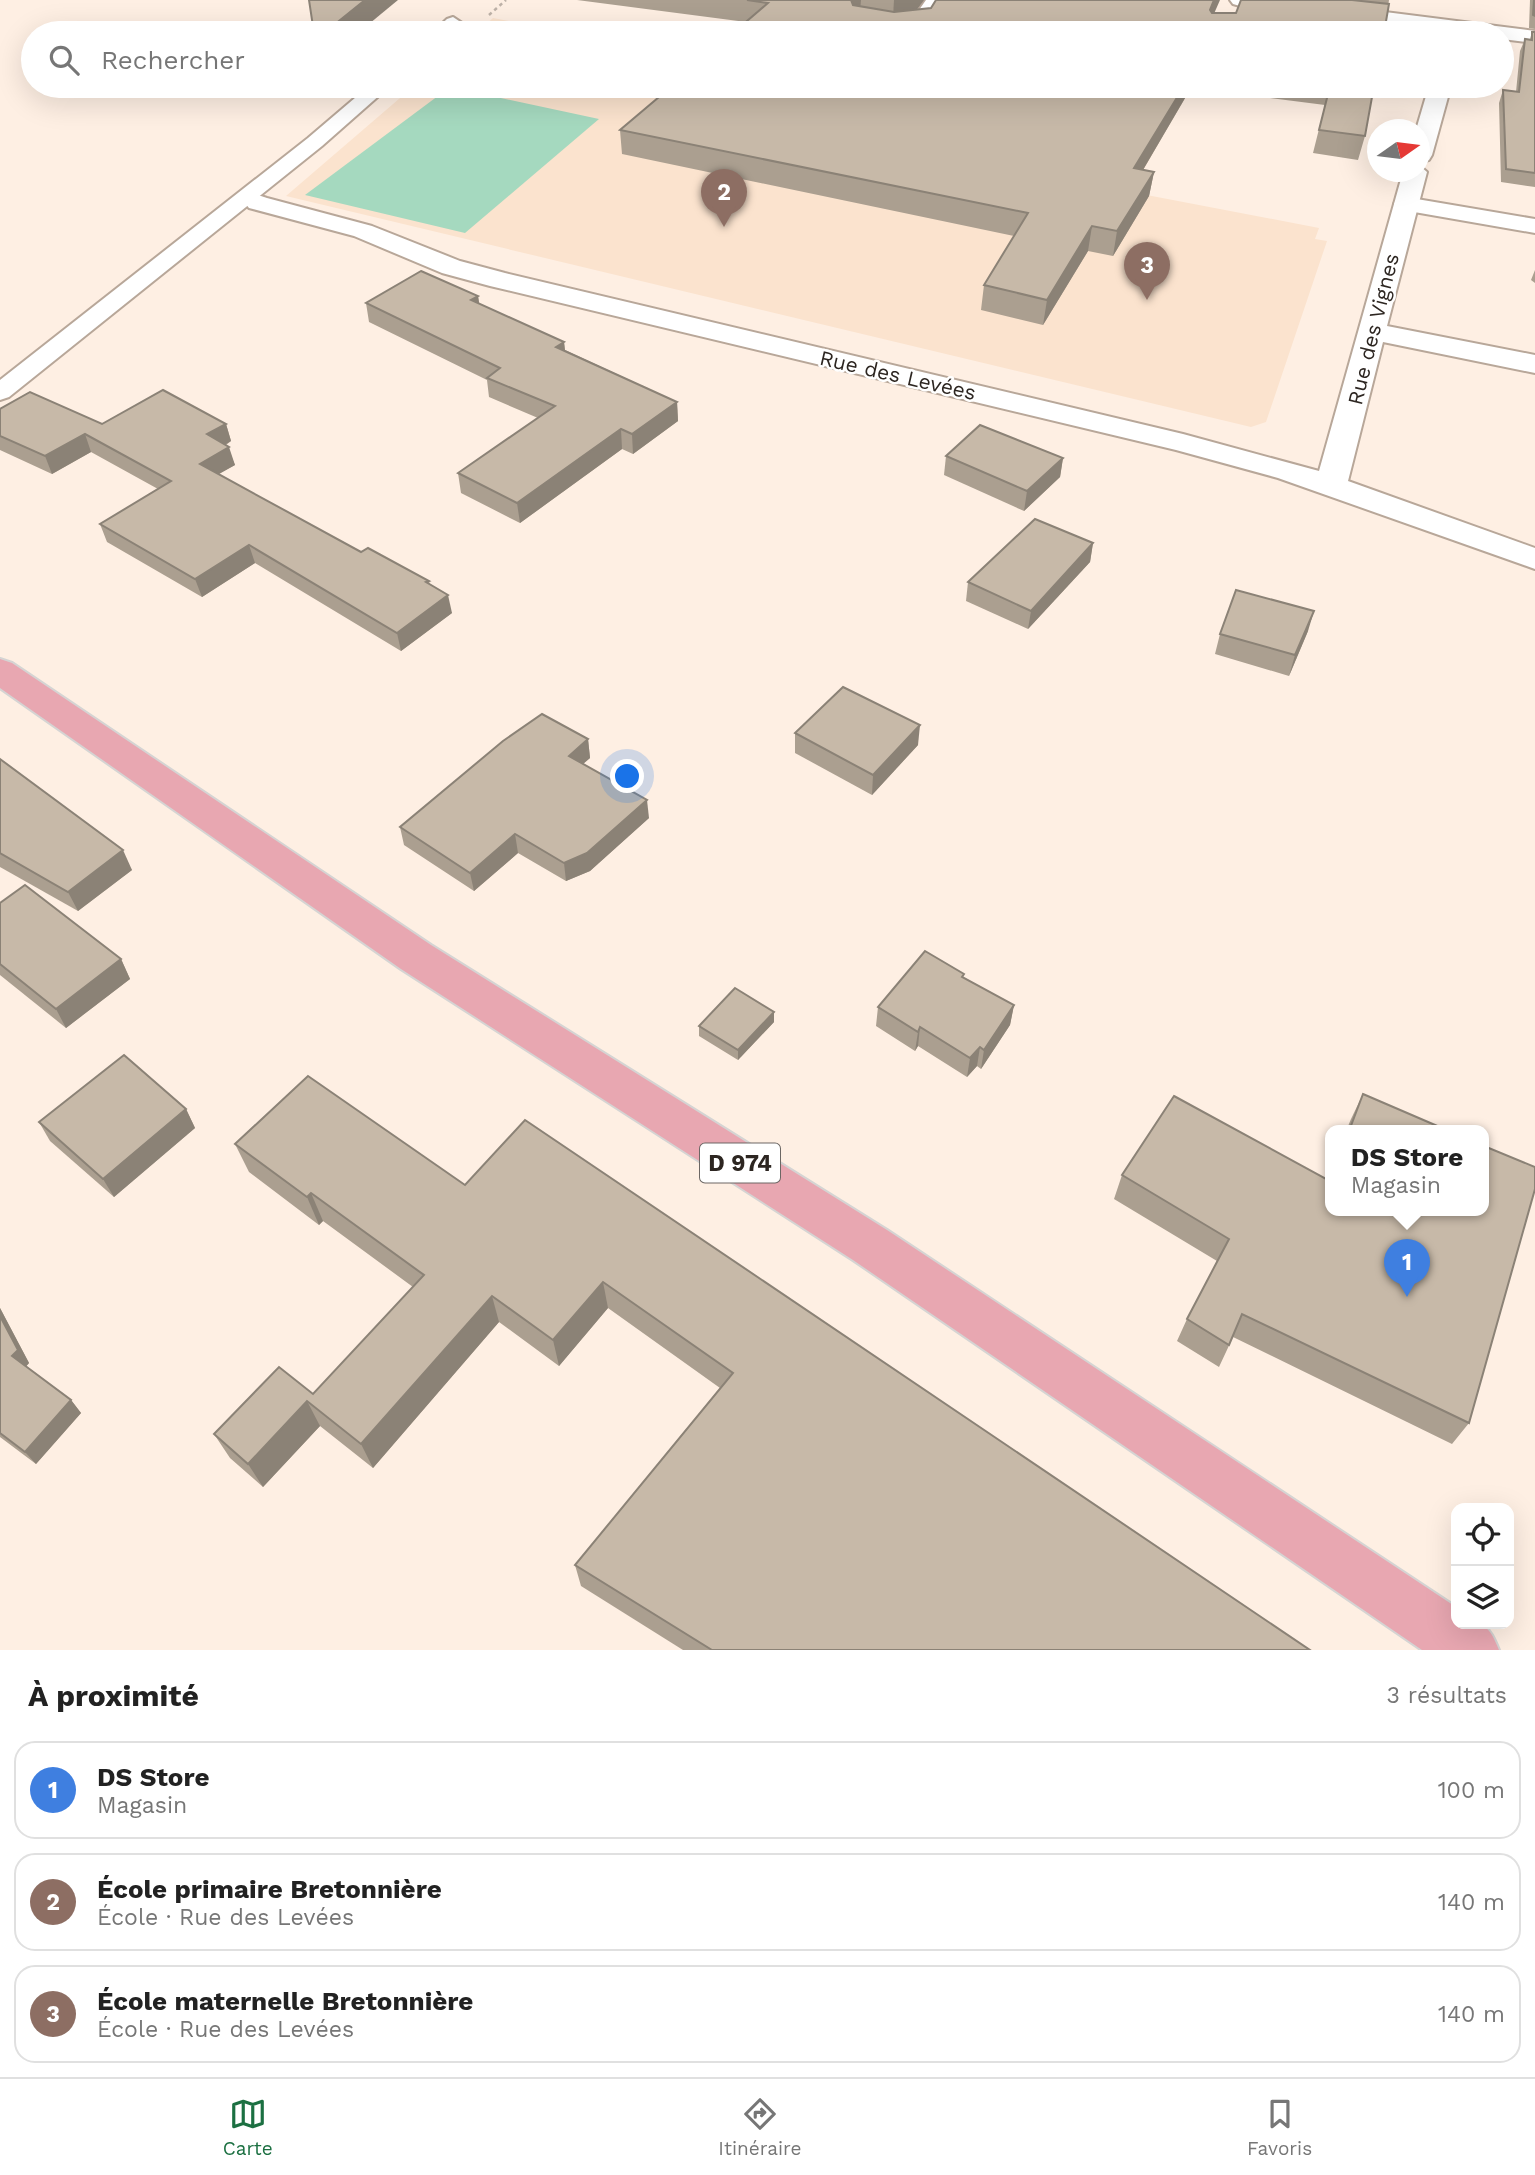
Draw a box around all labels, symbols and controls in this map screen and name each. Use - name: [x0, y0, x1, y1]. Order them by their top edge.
- search box: [21, 21, 1514, 98]
- icon: search: [45, 41, 83, 79]
- text: Rechercher: [101, 45, 245, 75]
- north arrow: [1367, 119, 1430, 182]
- pin: 2: [701, 169, 747, 227]
- pin: 3: [1124, 242, 1170, 300]
- street label: Rue des Vignes: [1342, 251, 1404, 407]
- street label: Rue des Levées: [817, 345, 979, 405]
- your location: [610, 759, 644, 793]
- popup: [1325, 1125, 1489, 1216]
- text: DS Store: [1351, 1142, 1463, 1172]
- road number: D 974: [700, 1144, 780, 1182]
- text: Magasin: [1351, 1172, 1441, 1199]
- pin: 1: [1384, 1239, 1430, 1297]
- map controls: [1451, 1503, 1514, 1629]
- button: locate: [1451, 1503, 1514, 1566]
- button: layers: [1451, 1566, 1514, 1629]
- text: À proximité: [28, 1678, 199, 1713]
- text: 3 résultats: [1387, 1682, 1507, 1709]
- text: DS Store: [97, 1762, 210, 1792]
- text: 1: [48, 1777, 58, 1804]
- text: 100 m: [1438, 1777, 1505, 1804]
- text: Magasin: [97, 1792, 187, 1819]
- text: École primaire Bretonnière: [97, 1874, 442, 1904]
- text: 2: [46, 1889, 60, 1916]
- text: 140 m: [1438, 1889, 1505, 1916]
- text: École · Rue des Levées: [97, 1904, 354, 1931]
- text: École maternelle Bretonnière: [97, 1986, 473, 2016]
- text: 3: [46, 2001, 60, 2028]
- text: 140 m: [1438, 2001, 1505, 2028]
- text: École · Rue des Levées: [97, 2016, 354, 2043]
- tab: Carte: [223, 2095, 273, 2160]
- tab: Itinéraire: [718, 2095, 801, 2160]
- tab: Favoris: [1247, 2095, 1312, 2160]

